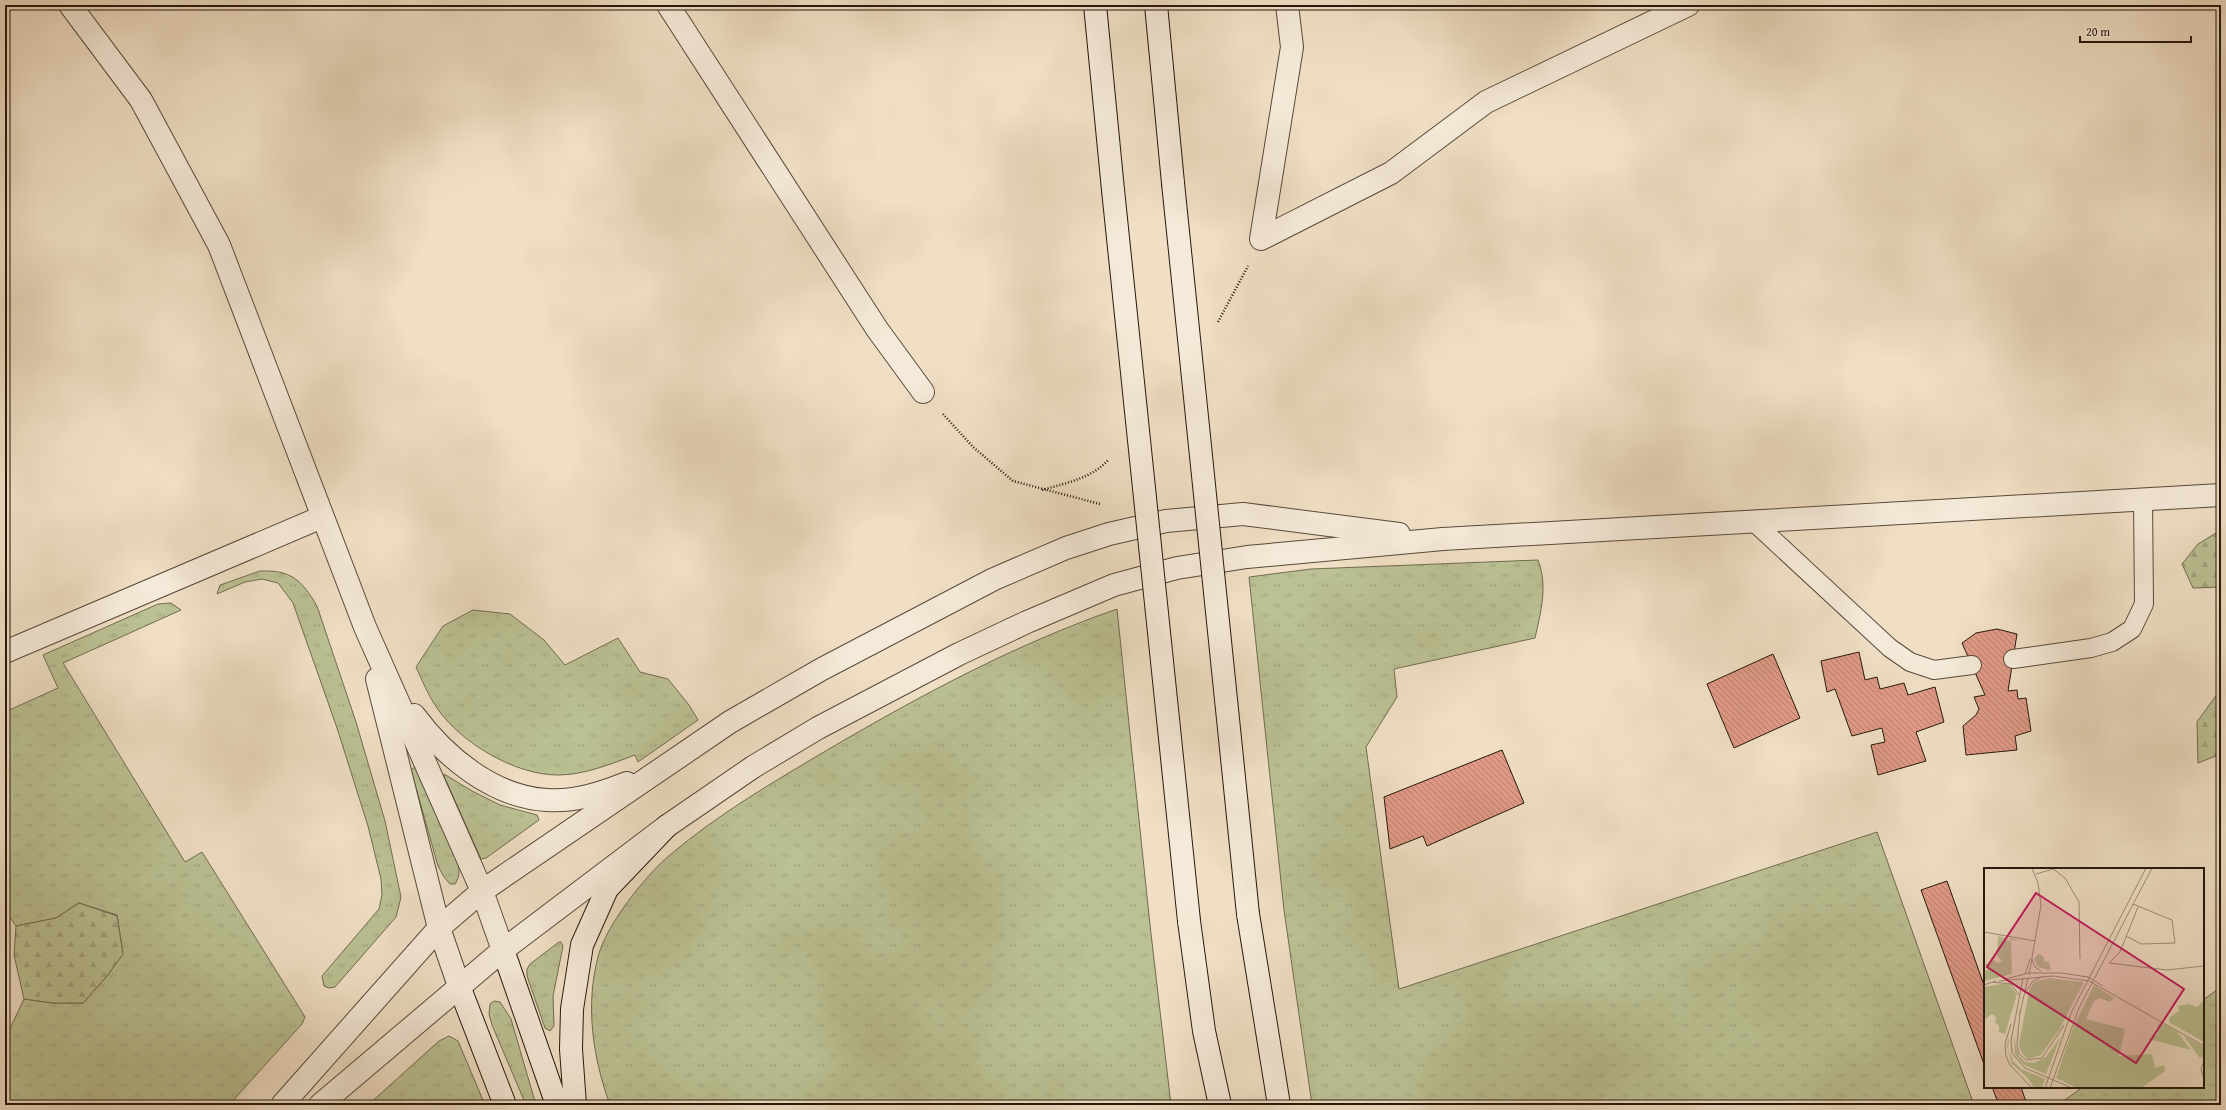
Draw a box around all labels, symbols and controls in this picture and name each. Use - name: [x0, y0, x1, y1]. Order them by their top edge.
- scale bar: [2080, 18, 2191, 44]
- text: 20 m: [2086, 23, 2110, 40]
- inset map: [1984, 868, 2204, 1088]

